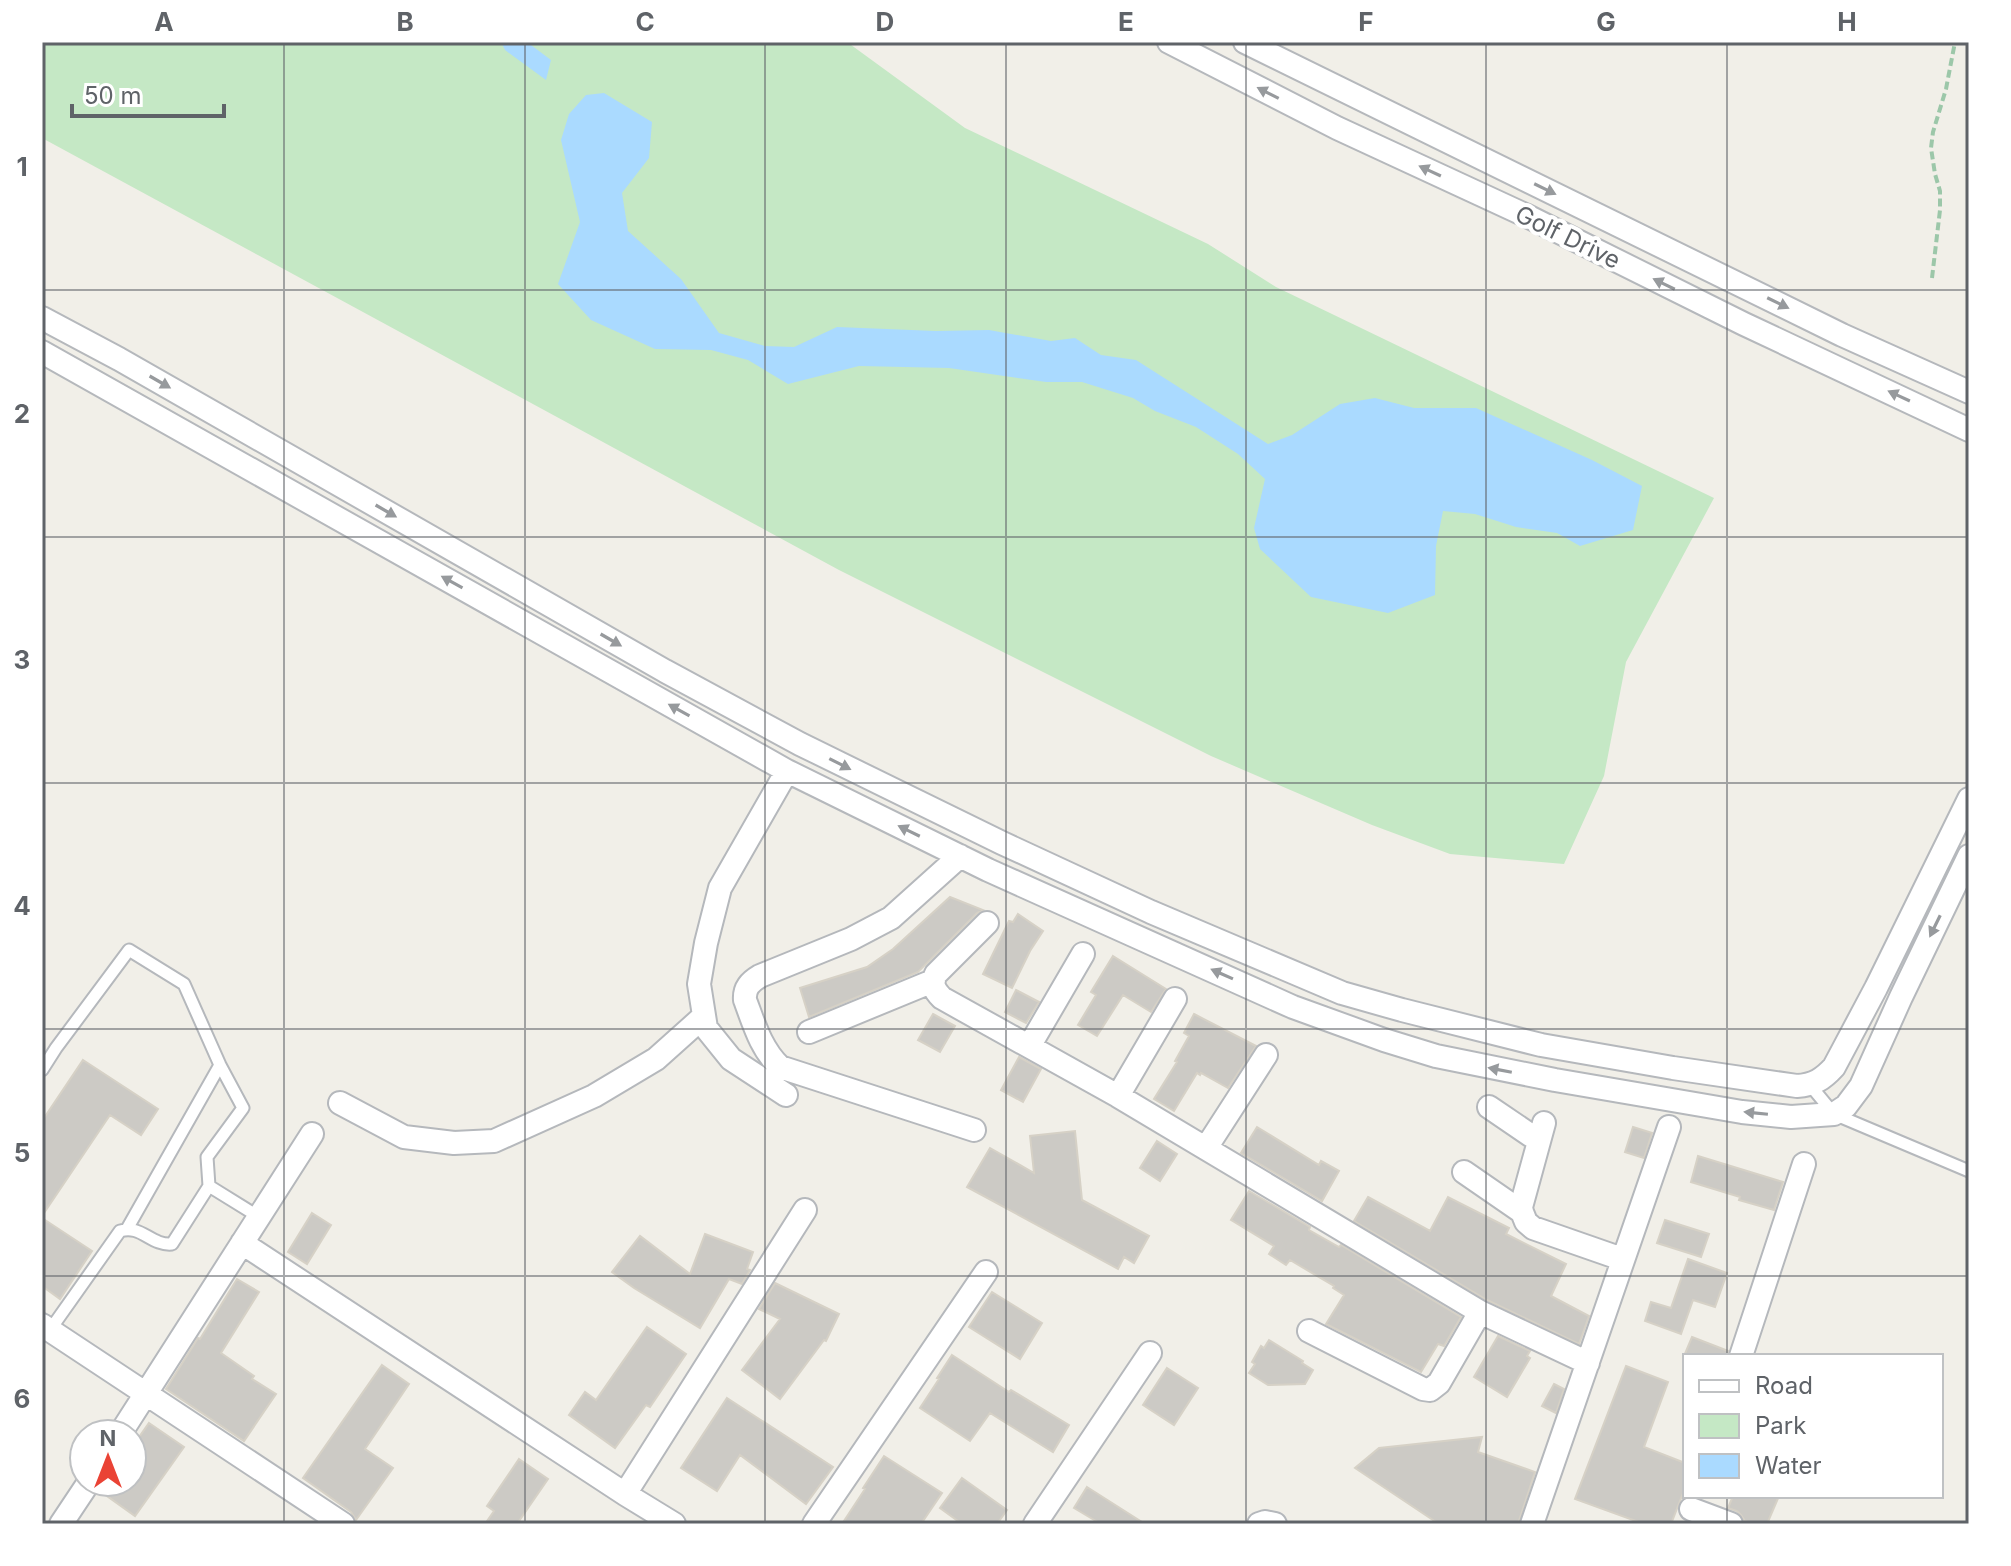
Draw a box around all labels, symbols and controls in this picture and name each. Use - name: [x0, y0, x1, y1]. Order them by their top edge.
- text: A: [154, 6, 174, 37]
- text: B: [396, 6, 414, 37]
- text: C: [635, 6, 655, 37]
- text: D: [876, 6, 894, 37]
- text: E: [1118, 6, 1134, 37]
- text: F: [1358, 6, 1374, 37]
- text: G: [1596, 6, 1616, 37]
- text: H: [1837, 6, 1857, 37]
- scale bar: [72, 68, 224, 118]
- text: 50 m: [84, 81, 142, 110]
- one-way arrow: [1256, 86, 1279, 99]
- text: 1: [16, 151, 28, 182]
- one-way arrow: [1418, 164, 1441, 178]
- one-way arrow: [1533, 182, 1556, 196]
- street label: Golf Drive: [1511, 199, 1625, 275]
- one-way arrow: [1652, 277, 1676, 291]
- one-way arrow: [1767, 296, 1790, 310]
- one-way arrow: [149, 375, 171, 389]
- one-way arrow: [1887, 389, 1910, 403]
- text: 2: [14, 398, 30, 429]
- one-way arrow: [374, 504, 397, 518]
- one-way arrow: [441, 575, 464, 589]
- one-way arrow: [600, 633, 623, 647]
- text: 3: [14, 644, 30, 675]
- one-way arrow: [668, 703, 690, 717]
- one-way arrow: [828, 758, 851, 771]
- one-way arrow: [897, 824, 920, 838]
- text: 4: [13, 890, 31, 921]
- one-way arrow: [1928, 914, 1942, 938]
- one-way arrow: [1210, 968, 1233, 981]
- one-way arrow: [1487, 1063, 1512, 1075]
- one-way arrow: [1743, 1107, 1768, 1120]
- text: 5: [14, 1137, 30, 1168]
- legend: [1683, 1354, 1943, 1498]
- text: Road: [1755, 1371, 1813, 1400]
- text: 6: [14, 1383, 30, 1414]
- text: Park: [1755, 1411, 1806, 1440]
- north arrow: [68, 1418, 148, 1498]
- text: N: [100, 1425, 116, 1451]
- text: Water: [1755, 1451, 1822, 1480]

